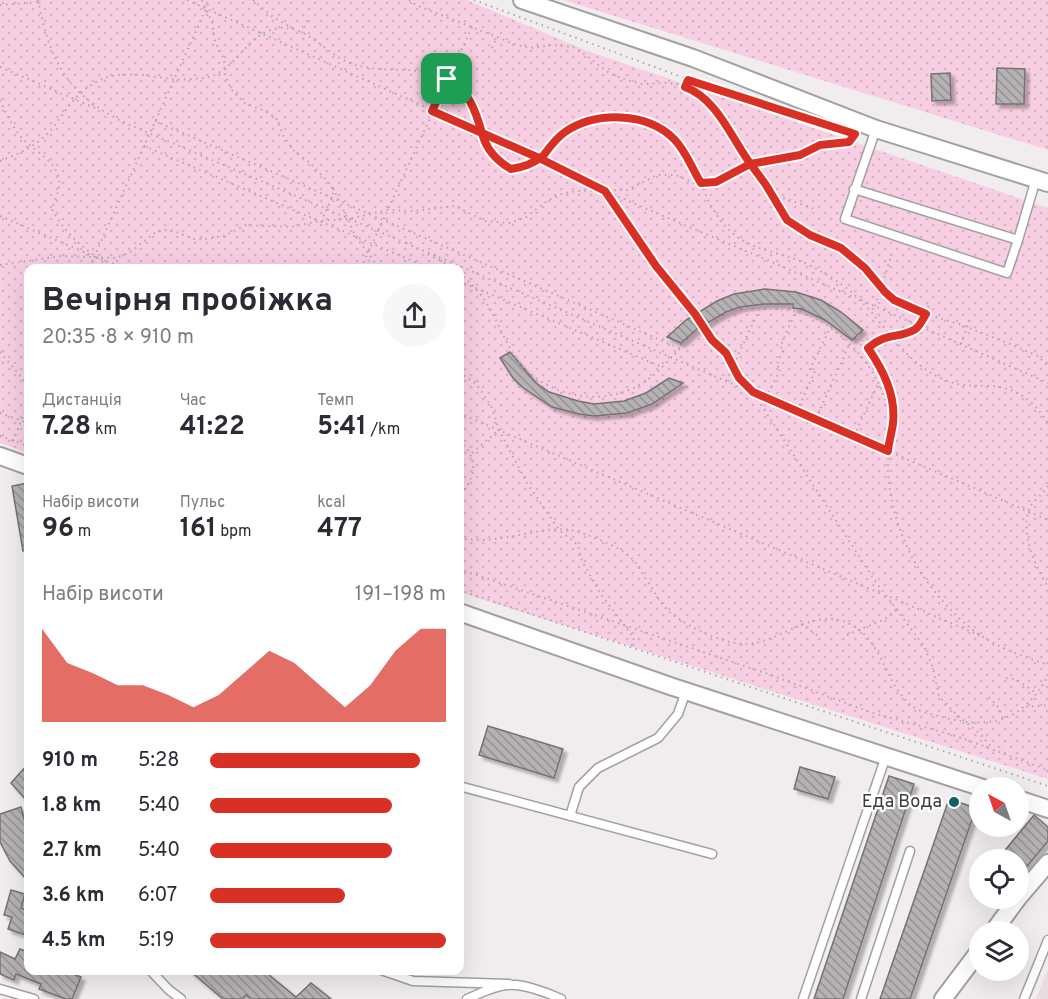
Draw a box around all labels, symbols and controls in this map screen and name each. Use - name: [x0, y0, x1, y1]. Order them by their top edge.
- pin: [421, 53, 472, 104]
- icon: arrive: [430, 62, 463, 95]
- text: Вечірня пробіжка: [42, 281, 333, 323]
- button: share: [383, 284, 446, 347]
- text: 20:35 · 8 × 910 m: [42, 325, 194, 351]
- text: Дистанція: [42, 391, 122, 411]
- text: Час: [180, 391, 207, 411]
- text: Темп: [317, 391, 354, 411]
- text: 7.28: [42, 411, 91, 444]
- text: 41:22: [180, 411, 245, 444]
- text: 5:41: [317, 411, 367, 444]
- text: km: [91, 420, 117, 440]
- text: /km: [367, 420, 400, 440]
- text: Набір висоти: [42, 493, 139, 513]
- text: Пульс: [180, 493, 225, 513]
- text: kcal: [317, 493, 346, 513]
- text: 96: [42, 513, 74, 546]
- text: 161: [180, 513, 216, 546]
- text: 477: [317, 513, 362, 546]
- text: m: [74, 522, 91, 542]
- text: bpm: [216, 522, 252, 542]
- text: Набір висоти: [42, 582, 164, 608]
- text: 191–198 m: [355, 582, 446, 608]
- text: 910 m: [42, 748, 98, 774]
- text: 5:28: [138, 748, 179, 774]
- north arrow: [969, 777, 1029, 837]
- map controls: [969, 777, 1029, 981]
- place label: Еда Вода: [862, 791, 942, 814]
- text: 1.8 km: [42, 793, 101, 819]
- text: 5:40: [138, 793, 180, 819]
- marker: Еда Вода: [947, 795, 961, 809]
- text: 2.7 km: [42, 838, 102, 864]
- text: 5:40: [138, 838, 180, 864]
- button: locate: [969, 849, 1029, 909]
- text: 3.6 km: [42, 883, 104, 909]
- text: 6:07: [138, 883, 177, 909]
- button: layers: [969, 921, 1029, 981]
- text: 4.5 km: [42, 928, 106, 954]
- text: 5:19: [138, 928, 174, 954]

